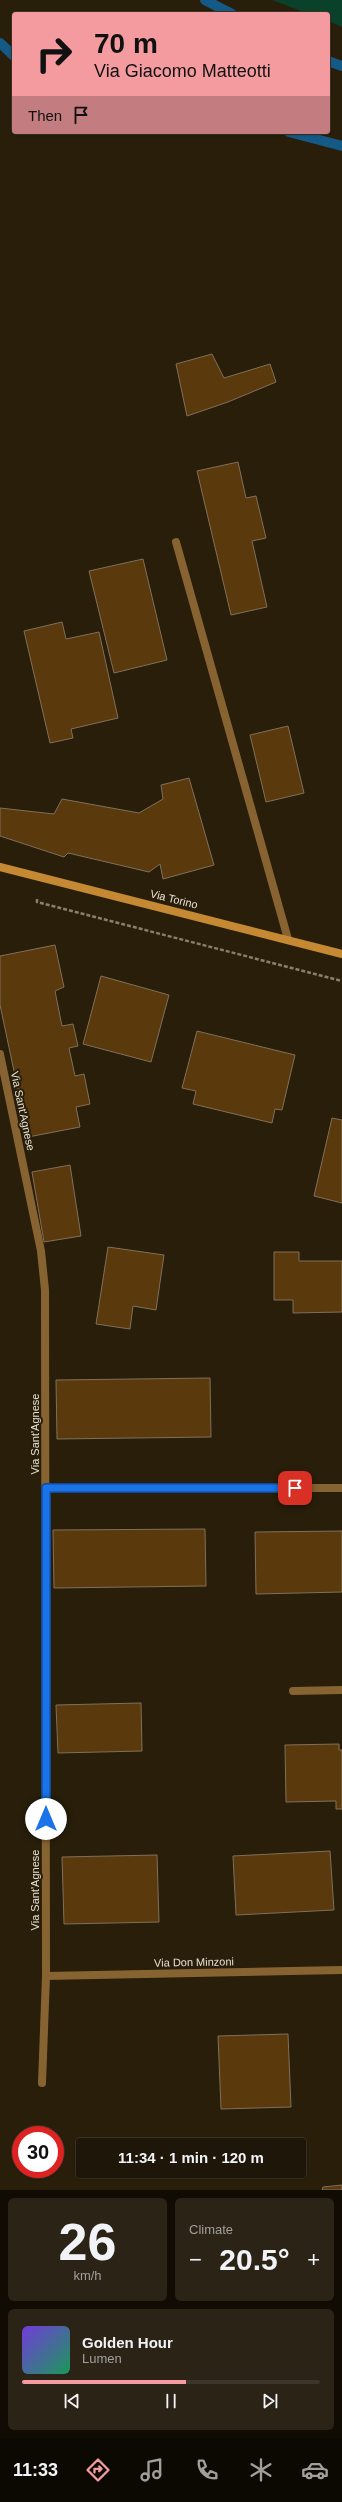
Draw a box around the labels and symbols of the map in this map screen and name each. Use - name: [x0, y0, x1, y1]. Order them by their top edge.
- street label: Via Torino: [149, 887, 199, 911]
- street label: Via Sant'Agnese: [9, 1070, 37, 1152]
- street label: Via Sant'Agnese: [29, 1394, 41, 1474]
- pin: [278, 1471, 312, 1505]
- position arrow: [25, 1798, 67, 1840]
- street label: Via Sant'Agnese: [29, 1850, 41, 1930]
- street label: Via Don Minzoni: [154, 1955, 234, 1969]
- speed limit sign: 30: [12, 2126, 64, 2178]

